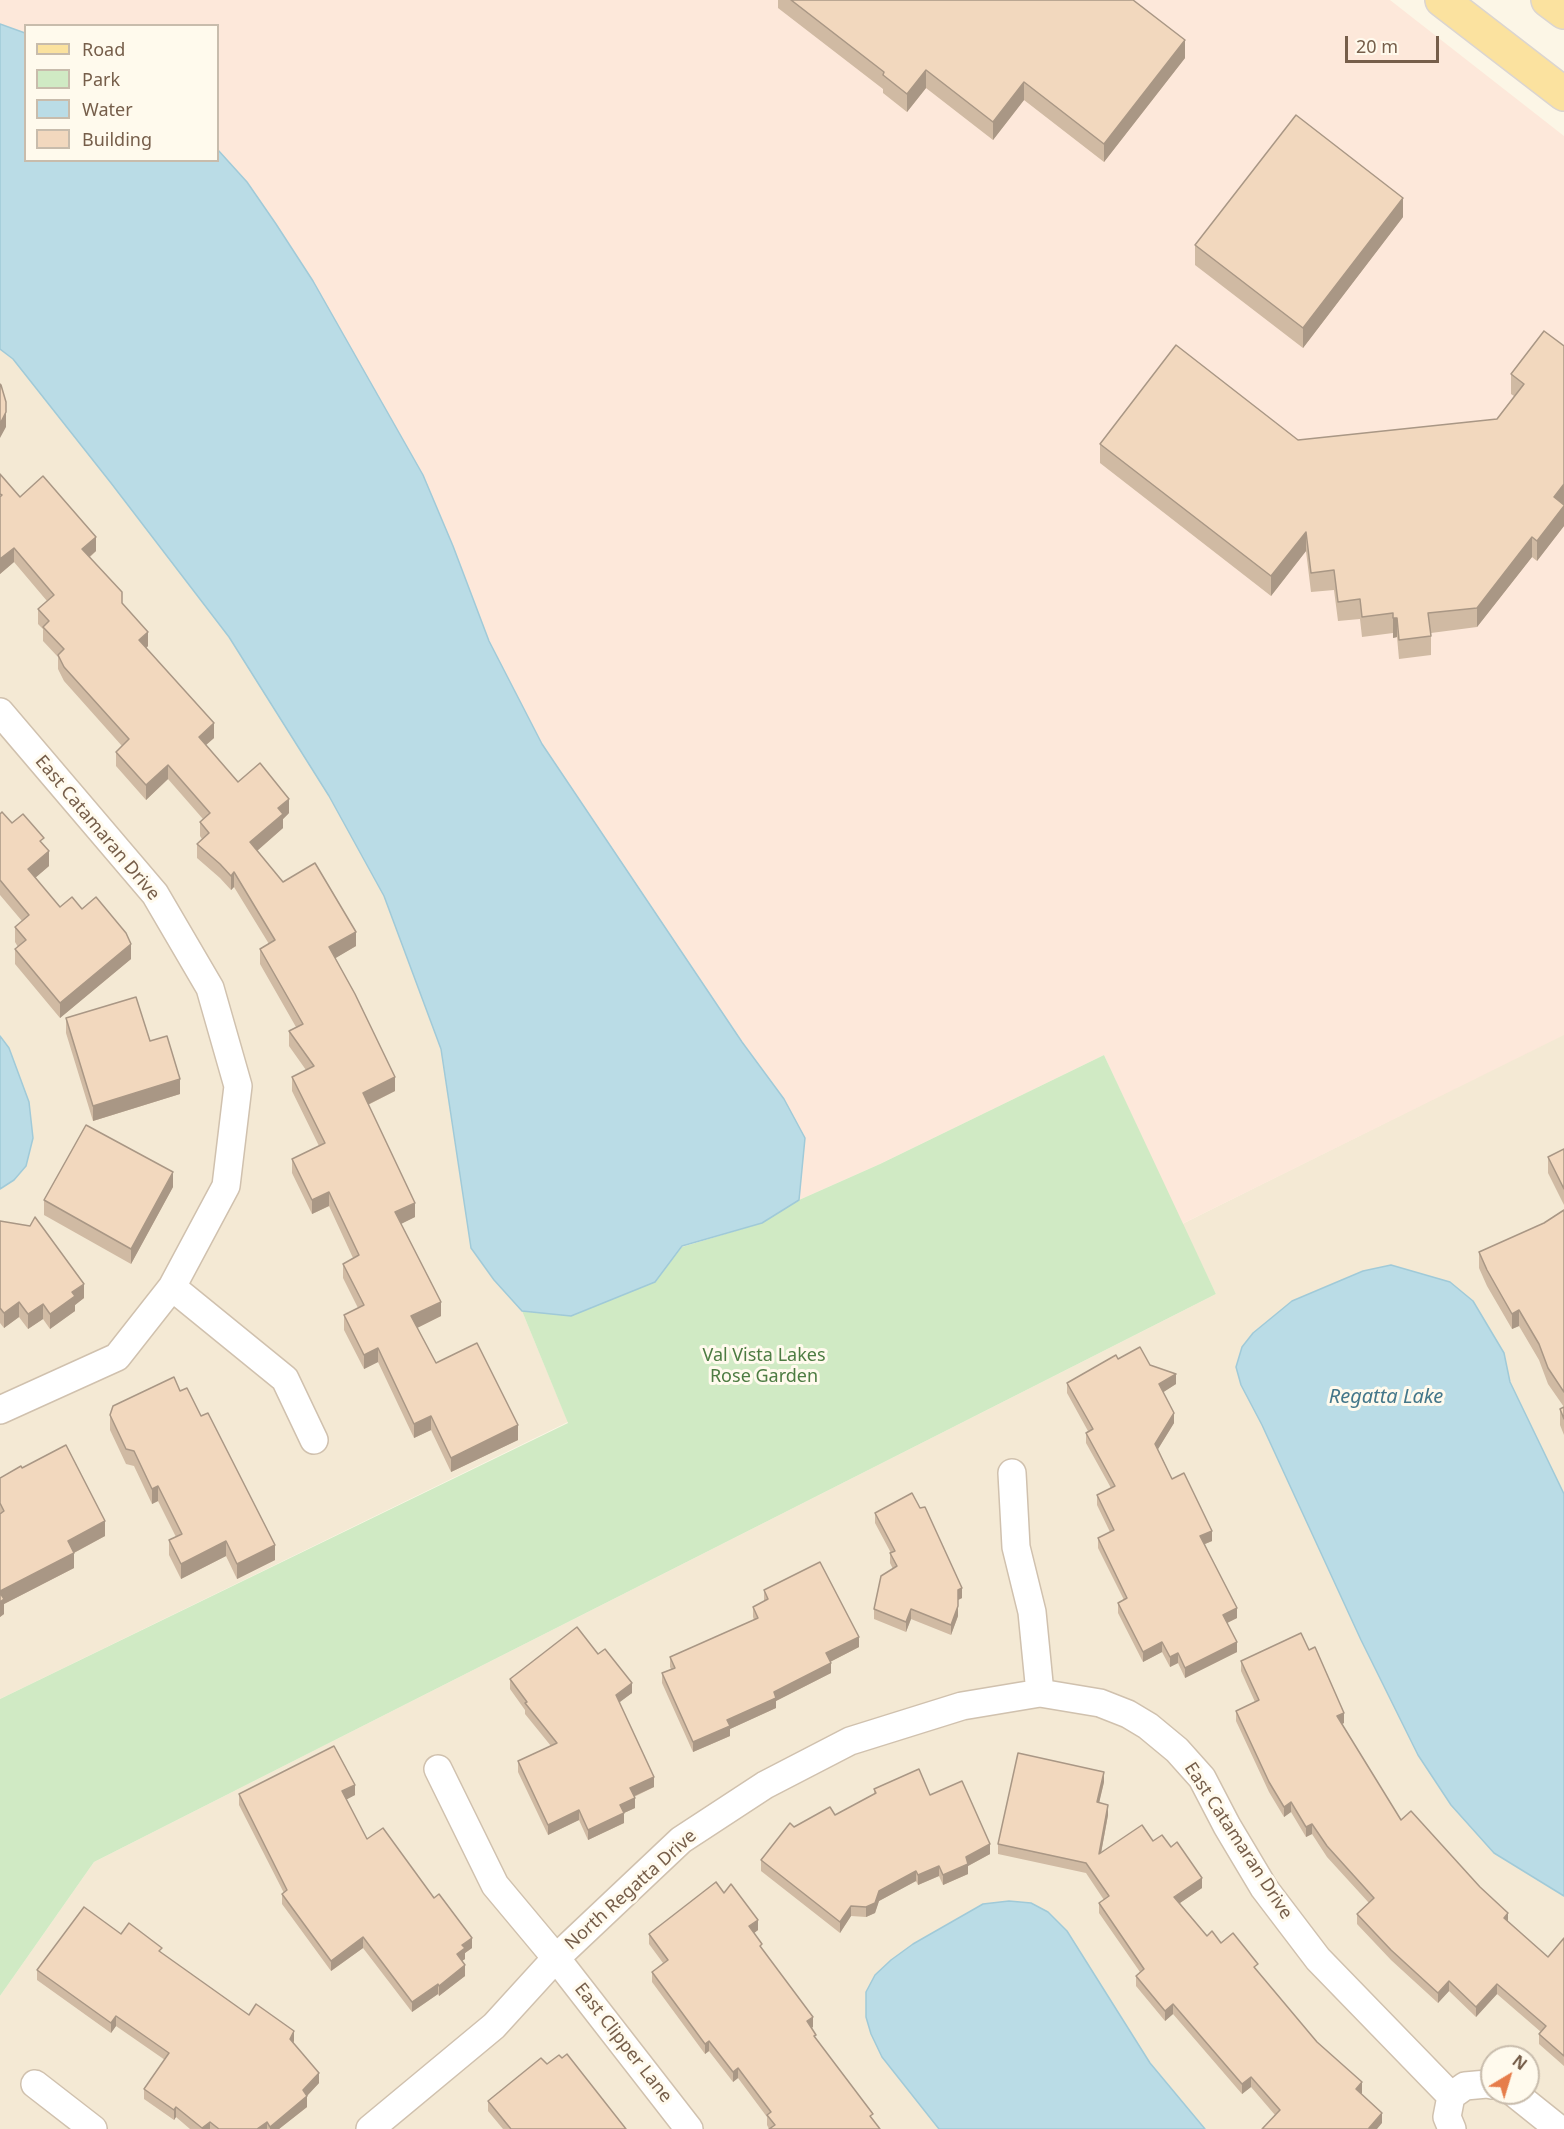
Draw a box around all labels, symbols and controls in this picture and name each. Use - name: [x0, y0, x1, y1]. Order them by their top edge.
- legend: [24, 24, 219, 162]
- scale bar: [1348, 24, 1442, 62]
- text: 20 m: [1356, 34, 1398, 58]
- text: Road: [82, 37, 125, 61]
- text: Park: [82, 67, 120, 91]
- text: Water: [82, 97, 133, 121]
- text: Building: [82, 127, 152, 151]
- street label: East Catamaran Drive: [30, 751, 164, 905]
- park label: Val Vista Lakes Rose Garden: [702, 1345, 826, 1388]
- water label: Regatta Lake: [1329, 1385, 1443, 1409]
- street label: East Catamaran Drive: [1179, 1759, 1297, 1923]
- street label: North Regatta Drive: [561, 1825, 701, 1955]
- street label: East Clipper Lane: [570, 1979, 676, 2107]
- north arrow: [1480, 2045, 1540, 2105]
- text: N: [1508, 2050, 1532, 2075]

